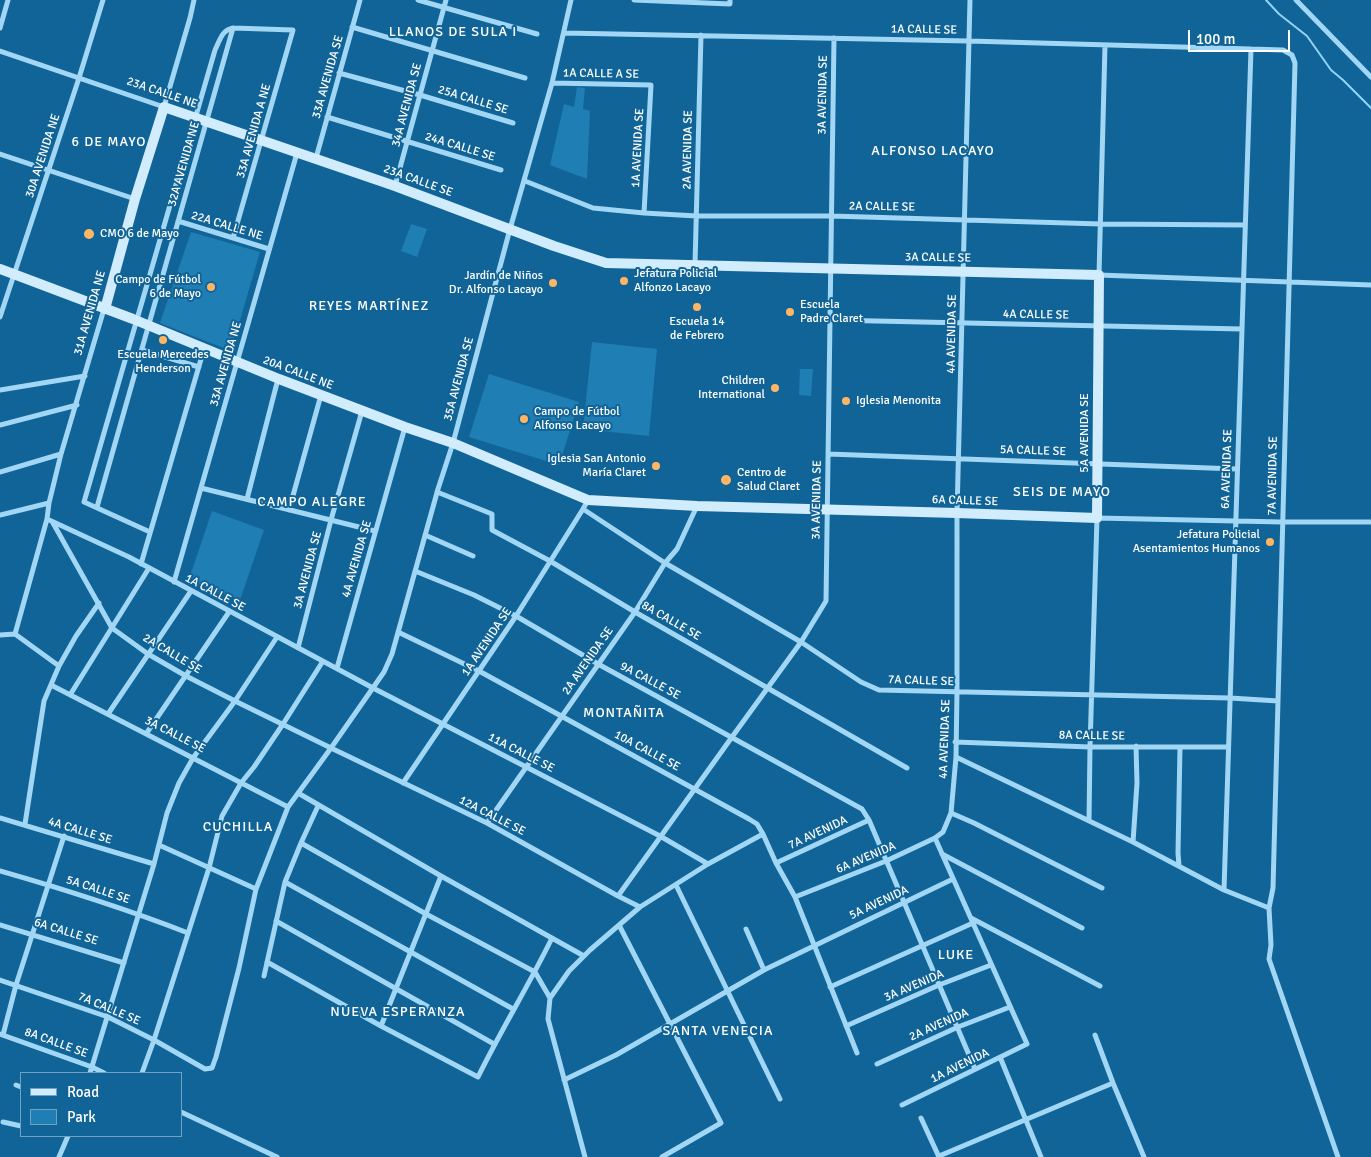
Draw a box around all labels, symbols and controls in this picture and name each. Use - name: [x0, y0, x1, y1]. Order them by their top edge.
- scale bar: [1191, 20, 1294, 52]
- street label: 1A CALLE SE: [891, 22, 957, 38]
- district label: LLANOS DE SULA I: [387, 24, 519, 40]
- text: 100 m: [1196, 30, 1236, 48]
- street label: 33A AVENIDA SE: [309, 34, 347, 120]
- street label: 3A AVENIDA SE: [815, 55, 831, 135]
- street label: 34A AVENIDA SE: [389, 62, 425, 148]
- street label: 1A CALLE A SE: [563, 66, 639, 82]
- street label: 23A CALLE NE: [125, 74, 199, 112]
- street label: 33A AVENIDA A NE: [234, 82, 274, 180]
- street label: 25A CALLE SE: [436, 82, 510, 118]
- street label: 1A AVENIDA SE: [629, 108, 647, 188]
- street label: 2A AVENIDA SE: [680, 110, 696, 190]
- street label: 30A AVENIDA NE: [23, 112, 63, 200]
- street label: 32A AVENIDA NE: [165, 120, 203, 208]
- street label: 24A CALLE SE: [423, 129, 497, 165]
- district label: 6 DE MAYO: [70, 134, 148, 150]
- district label: ALFONSO LACAYO: [869, 143, 997, 159]
- street label: 23A CALLE SE: [381, 162, 455, 200]
- street label: 2A CALLE SE: [849, 199, 915, 215]
- street label: 22A CALLE NE: [189, 208, 265, 244]
- marker: CMO 6 de Mayo: [82, 227, 96, 241]
- place label: CMO 6 de Mayo: [100, 227, 179, 241]
- street label: 3A CALLE SE: [905, 250, 971, 266]
- place label: Jefatura Policial Alfonzo Lacayo: [634, 267, 717, 295]
- street label: 31A AVENIDA NE: [71, 269, 109, 357]
- place label: Jardín de Niños Dr. Alfonso Lacayo: [449, 269, 543, 297]
- place label: Campo de Fútbol 6 de Mayo: [115, 273, 201, 301]
- marker: Jefatura Policial Alfonzo Lacayo: [618, 275, 630, 287]
- marker: Jardín de Niños Dr. Alfonso Lacayo: [547, 277, 559, 289]
- marker: Campo de Fútbol 6 de Mayo: [205, 281, 217, 293]
- street label: 4A AVENIDA SE: [944, 294, 960, 374]
- district label: REYES MARTÍNEZ: [307, 298, 431, 314]
- place label: Escuela Padre Claret: [800, 298, 863, 326]
- marker: Escuela 14 de Febrero: [691, 301, 703, 313]
- marker: Escuela Padre Claret: [784, 306, 796, 318]
- street label: 4A CALLE SE: [1003, 307, 1069, 323]
- place label: Escuela 14 de Febrero: [669, 315, 725, 343]
- street label: 33A AVENIDA NE: [207, 320, 245, 408]
- marker: Escuela Mercedes Henderson: [157, 334, 169, 346]
- street label: 35A AVENIDA SE: [441, 336, 477, 422]
- place label: Escuela Mercedes Henderson: [117, 348, 209, 376]
- street label: 20A CALLE NE: [261, 353, 335, 393]
- place label: Children International: [698, 374, 765, 402]
- marker: Children International: [769, 382, 781, 394]
- street label: 5A AVENIDA SE: [1078, 393, 1092, 473]
- place label: Iglesia Menonita: [856, 394, 941, 408]
- marker: Iglesia Menonita: [840, 395, 852, 407]
- place label: Campo de Fútbol Alfonso Lacayo: [534, 405, 620, 433]
- marker: Campo de Fútbol Alfonso Lacayo: [518, 413, 530, 425]
- street label: 6A AVENIDA SE: [1218, 429, 1236, 509]
- street label: 7A AVENIDA SE: [1265, 436, 1281, 516]
- street label: 5A CALLE SE: [1000, 443, 1066, 459]
- place label: Iglesia San Antonio María Claret: [547, 452, 646, 480]
- marker: Iglesia San Antonio María Claret: [650, 460, 662, 472]
- street label: 3A AVENIDA SE: [809, 460, 825, 540]
- place label: Centro de Salud Claret: [737, 466, 800, 494]
- marker: Centro de Salud Claret: [719, 473, 733, 487]
- district label: SEIS DE MAYO: [1012, 484, 1112, 500]
- street label: 6A CALLE SE: [932, 493, 998, 509]
- district label: CAMPO ALEGRE: [256, 494, 368, 510]
- street label: 4A AVENIDA SE: [339, 519, 375, 599]
- place label: Jefatura Policial Asentamientos Humanos: [1133, 528, 1260, 556]
- street label: 3A AVENIDA SE: [291, 530, 325, 610]
- marker: Jefatura Policial Asentamientos Humanos: [1264, 536, 1276, 548]
- street label: 1A CALLE SE: [182, 571, 248, 615]
- street label: 8A CALLE SE: [639, 598, 703, 644]
- street label: 1A AVENIDA SE: [459, 605, 515, 679]
- street label: 2A AVENIDA SE: [559, 624, 617, 698]
- street label: 2A CALLE SE: [140, 631, 204, 677]
- street label: 9A CALLE SE: [617, 659, 683, 703]
- street label: 7A CALLE SE: [888, 673, 954, 689]
- street label: 4A AVENIDA SE: [936, 699, 954, 779]
- district label: MONTAÑITA: [582, 705, 666, 721]
- street label: 3A CALLE SE: [142, 714, 208, 756]
- street label: 10A CALLE SE: [612, 728, 682, 774]
- street label: 8A CALLE SE: [1059, 728, 1125, 744]
- street label: 11A CALLE SE: [485, 730, 557, 776]
- street label: 12A CALLE SE: [456, 793, 528, 839]
- street label: 7A AVENIDA: [786, 813, 850, 853]
- street label: 4A CALLE SE: [46, 814, 114, 848]
- district label: CUCHILLA: [202, 819, 274, 835]
- street label: 6A AVENIDA: [834, 839, 898, 877]
- street label: 5A CALLE SE: [64, 873, 132, 907]
- street label: 5A AVENIDA: [847, 883, 911, 923]
- street label: 6A CALLE SE: [32, 915, 100, 949]
- district label: LUKE: [937, 947, 975, 963]
- street label: 3A AVENIDA: [882, 967, 946, 1005]
- street label: 7A CALLE SE: [76, 989, 142, 1029]
- district label: NUEVA ESPERANZA: [328, 1004, 468, 1020]
- street label: 2A AVENIDA: [907, 1006, 971, 1044]
- district label: SANTA VENECIA: [661, 1023, 775, 1039]
- street label: 8A CALLE SE: [22, 1025, 90, 1061]
- street label: 1A AVENIDA: [928, 1046, 992, 1086]
- legend: [20, 1072, 182, 1137]
- text: Road: [67, 1083, 99, 1101]
- text: Park: [67, 1108, 96, 1126]

